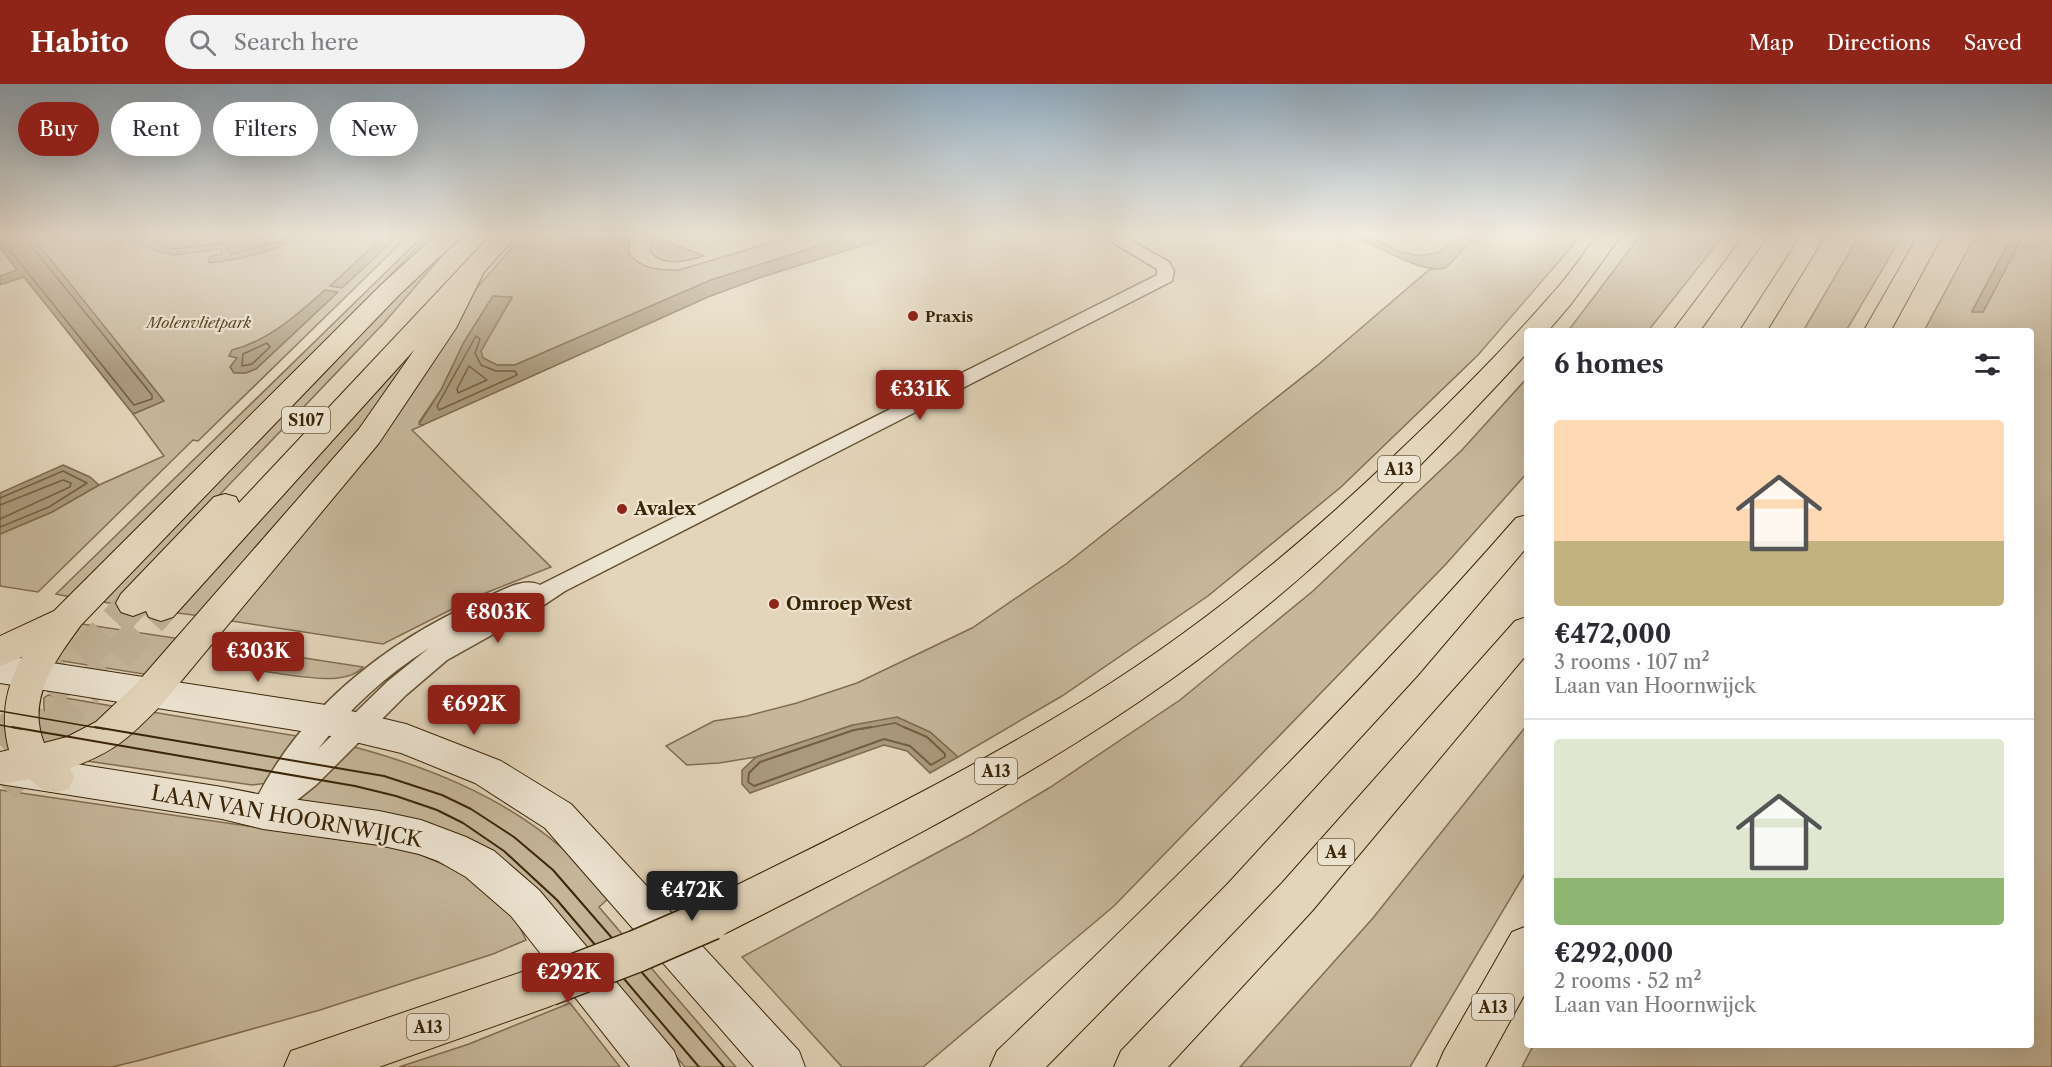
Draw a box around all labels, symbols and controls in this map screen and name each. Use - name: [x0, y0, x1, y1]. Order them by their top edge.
- search box: [165, 15, 585, 69]
- text: Habito: [30, 25, 129, 59]
- icon: search: [186, 26, 219, 59]
- text: Search here: [234, 29, 358, 56]
- text: Map: [1749, 30, 1794, 55]
- text: Directions: [1827, 30, 1931, 55]
- text: Saved: [1964, 30, 2022, 55]
- chip: Buy: [18, 102, 99, 156]
- chip: Rent: [111, 102, 201, 156]
- chip: Filters: [213, 102, 318, 156]
- chip: New: [330, 102, 418, 156]
- place label: Praxis: [925, 307, 973, 326]
- marker: Praxis: [906, 309, 920, 323]
- park label: Molenvlietpark: [145, 313, 252, 332]
- text: 6 homes: [1554, 348, 1664, 380]
- icon: filters: [1971, 348, 2004, 381]
- pin: €331K: [878, 370, 962, 421]
- text: €331K: [890, 377, 950, 401]
- road number: S107: [282, 407, 330, 433]
- road number: A13: [1378, 456, 1420, 482]
- icon: home: [1725, 459, 1833, 567]
- place label: Avalex: [633, 498, 696, 520]
- marker: Avalex: [615, 502, 629, 516]
- pin: €803K: [456, 593, 540, 644]
- place label: Omroep West: [786, 593, 913, 615]
- marker: Omroep West: [767, 597, 781, 611]
- text: €803K: [465, 600, 531, 624]
- text: €472,000: [1554, 618, 1671, 650]
- pin: €303K: [216, 632, 300, 683]
- text: €303K: [226, 639, 290, 663]
- text: 3 rooms · 107 m²: [1554, 650, 1710, 674]
- text: Laan van Hoornwijck: [1554, 674, 1756, 698]
- pin: €692K: [432, 685, 516, 736]
- text: €692K: [442, 692, 506, 716]
- road number: A13: [975, 758, 1017, 784]
- icon: home: [1725, 778, 1833, 886]
- street label: LAAN VAN HOORNWIJCK: [149, 780, 425, 852]
- road number: A4: [1318, 839, 1354, 865]
- pin: €472K: [650, 871, 734, 922]
- text: €472K: [661, 878, 723, 902]
- text: €292,000: [1554, 937, 1673, 969]
- pin: €292K: [526, 953, 610, 1004]
- text: €292K: [536, 960, 600, 984]
- text: 2 rooms · 52 m²: [1554, 969, 1702, 993]
- text: Laan van Hoornwijck: [1554, 993, 1756, 1017]
- road number: A13: [1472, 994, 1514, 1020]
- road number: A13: [407, 1014, 449, 1040]

